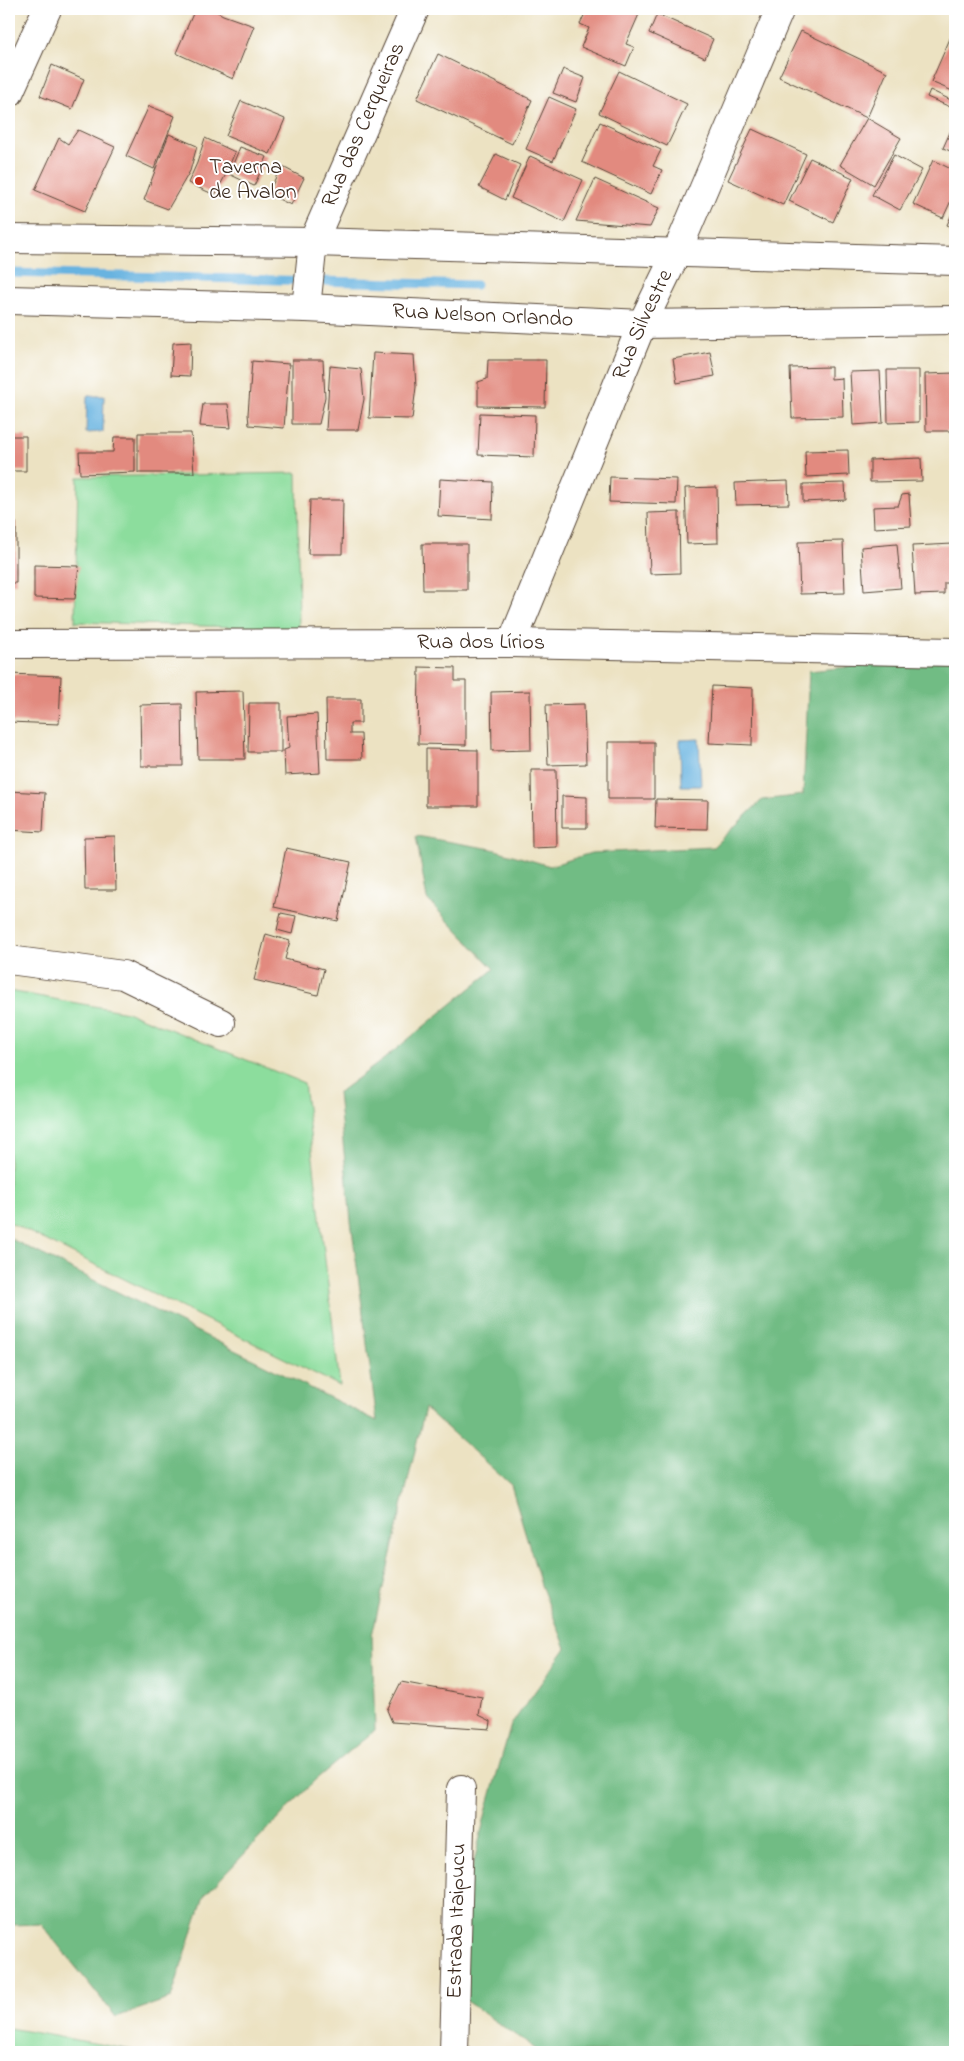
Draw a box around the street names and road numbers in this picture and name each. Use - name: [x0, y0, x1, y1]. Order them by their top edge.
- street label: Rua das Cerqueiras: [314, 37, 414, 213]
- street label: Rua Silvestre: [605, 264, 682, 385]
- street label: Rua Nelson Orlando: [391, 296, 574, 337]
- street label: Rua dos Lírios: [417, 627, 545, 660]
- street label: Estrada Itaipucu: [439, 1843, 476, 1999]

